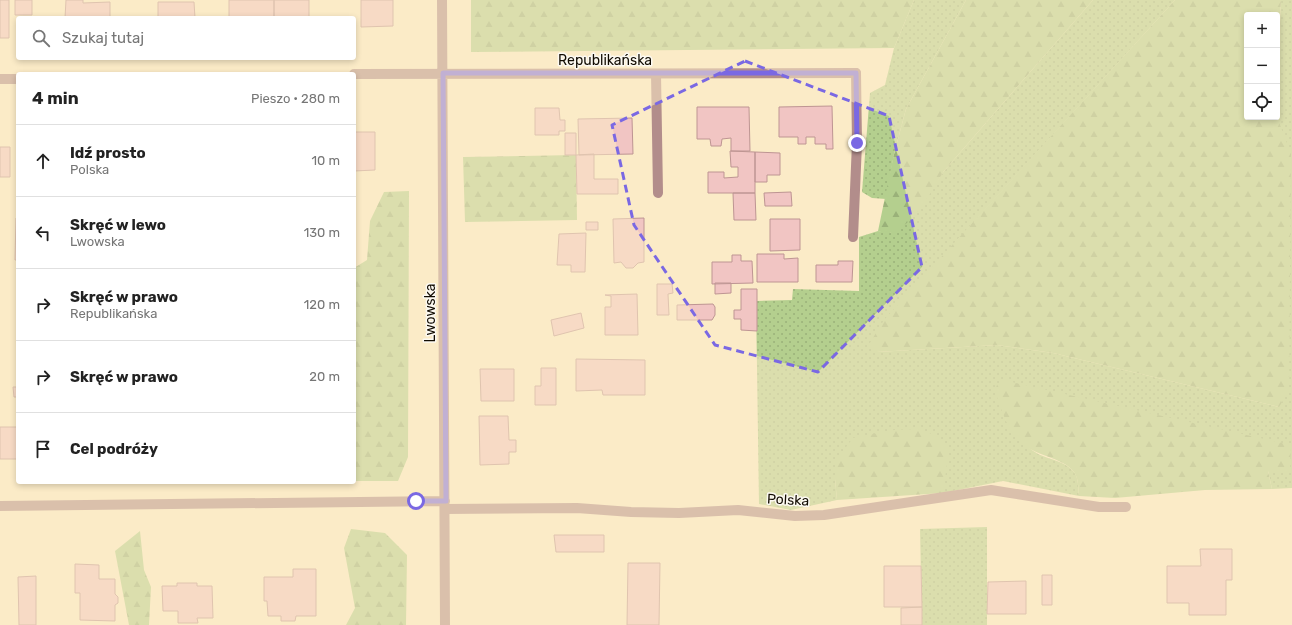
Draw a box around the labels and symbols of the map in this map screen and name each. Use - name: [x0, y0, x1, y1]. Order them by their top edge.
- street label: Republikańska: [558, 52, 652, 69]
- route end: [848, 134, 866, 152]
- street label: Lwowska: [422, 284, 439, 342]
- street label: Polska: [766, 490, 810, 510]
- route start: [407, 492, 425, 510]

